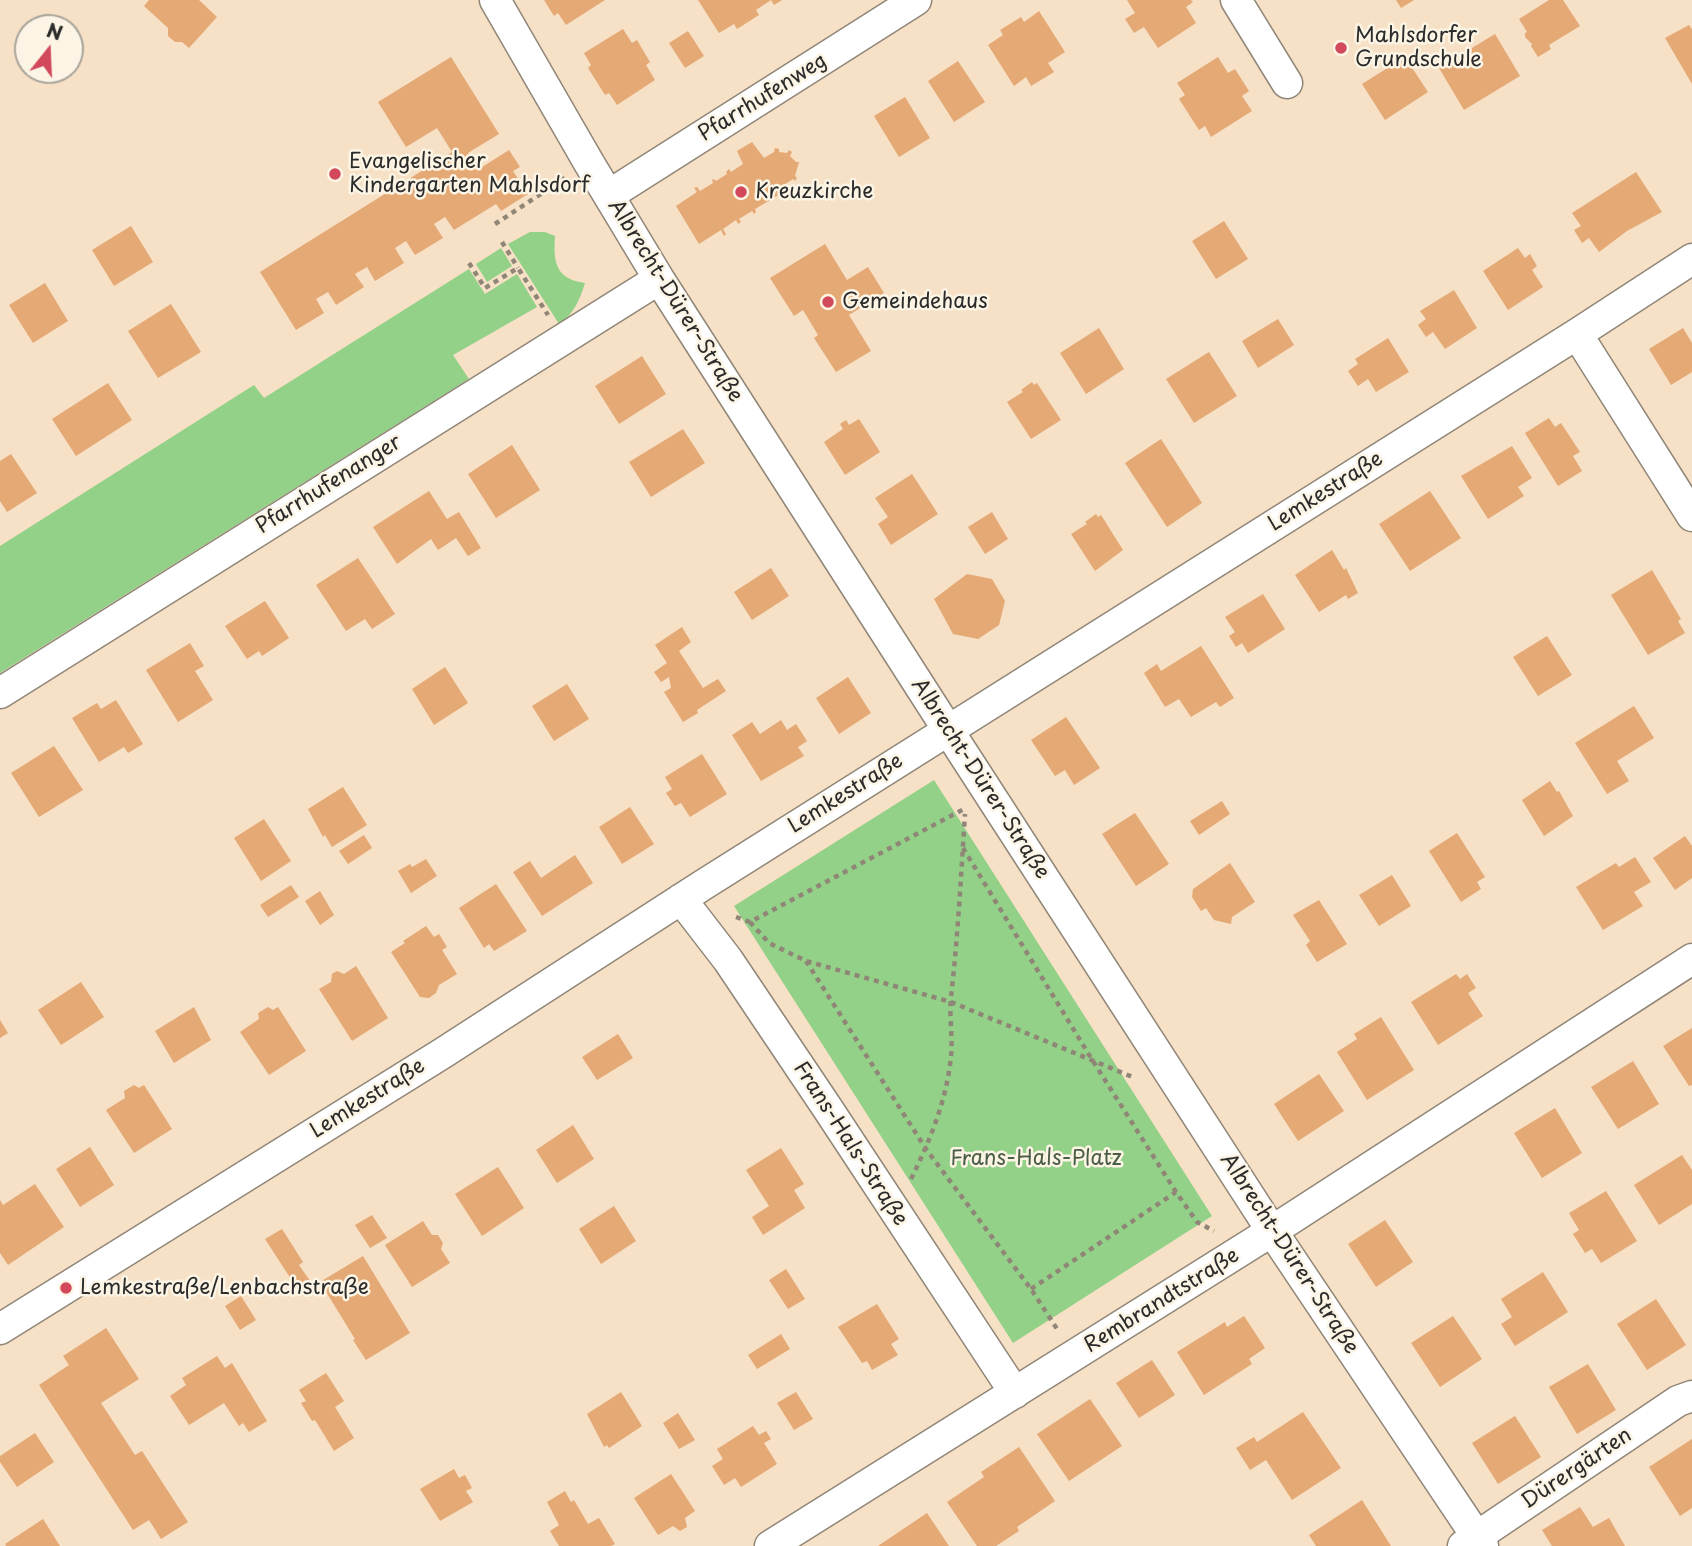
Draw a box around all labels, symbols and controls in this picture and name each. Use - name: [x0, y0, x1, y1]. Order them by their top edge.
- north arrow: [14, 14, 84, 84]
- text: N: [43, 15, 66, 47]
- place label: Mahlsdorfer Grundschule: [1355, 23, 1482, 73]
- marker: Mahlsdorfer Grundschule: [1333, 40, 1349, 56]
- street label: Pfarrhufenweg: [694, 48, 832, 148]
- place label: Evangelischer Kindergarten Mahlsdorf: [349, 149, 590, 199]
- marker: Evangelischer Kindergarten Mahlsdorf: [327, 166, 343, 182]
- place label: Kreuzkirche: [755, 179, 873, 205]
- marker: Kreuzkirche: [733, 184, 749, 200]
- street label: Albrecht-Dürer-Straße: [602, 195, 748, 407]
- place label: Gemeindehaus: [842, 289, 988, 315]
- marker: Gemeindehaus: [820, 294, 836, 310]
- street label: Pfarrhufenanger: [251, 430, 407, 540]
- street label: Lemkestraße: [1264, 447, 1388, 537]
- street label: Albrecht-Dürer-Straße: [906, 674, 1054, 884]
- street label: Lemkestraße: [784, 749, 908, 839]
- street label: Lemkestraße: [306, 1054, 430, 1144]
- street label: Frans-Hals-Straße: [788, 1057, 912, 1231]
- park label: Frans-Hals-Platz: [950, 1146, 1122, 1172]
- street label: Albrecht-Dürer-Straße: [1215, 1149, 1363, 1359]
- street label: Rembrandtstraße: [1080, 1243, 1244, 1359]
- place label: Lemkestraße/Lenbachstraße: [80, 1275, 369, 1301]
- marker: Lemkestraße/Lenbachstraße: [58, 1280, 74, 1296]
- street label: Dürergärten: [1517, 1423, 1637, 1515]

